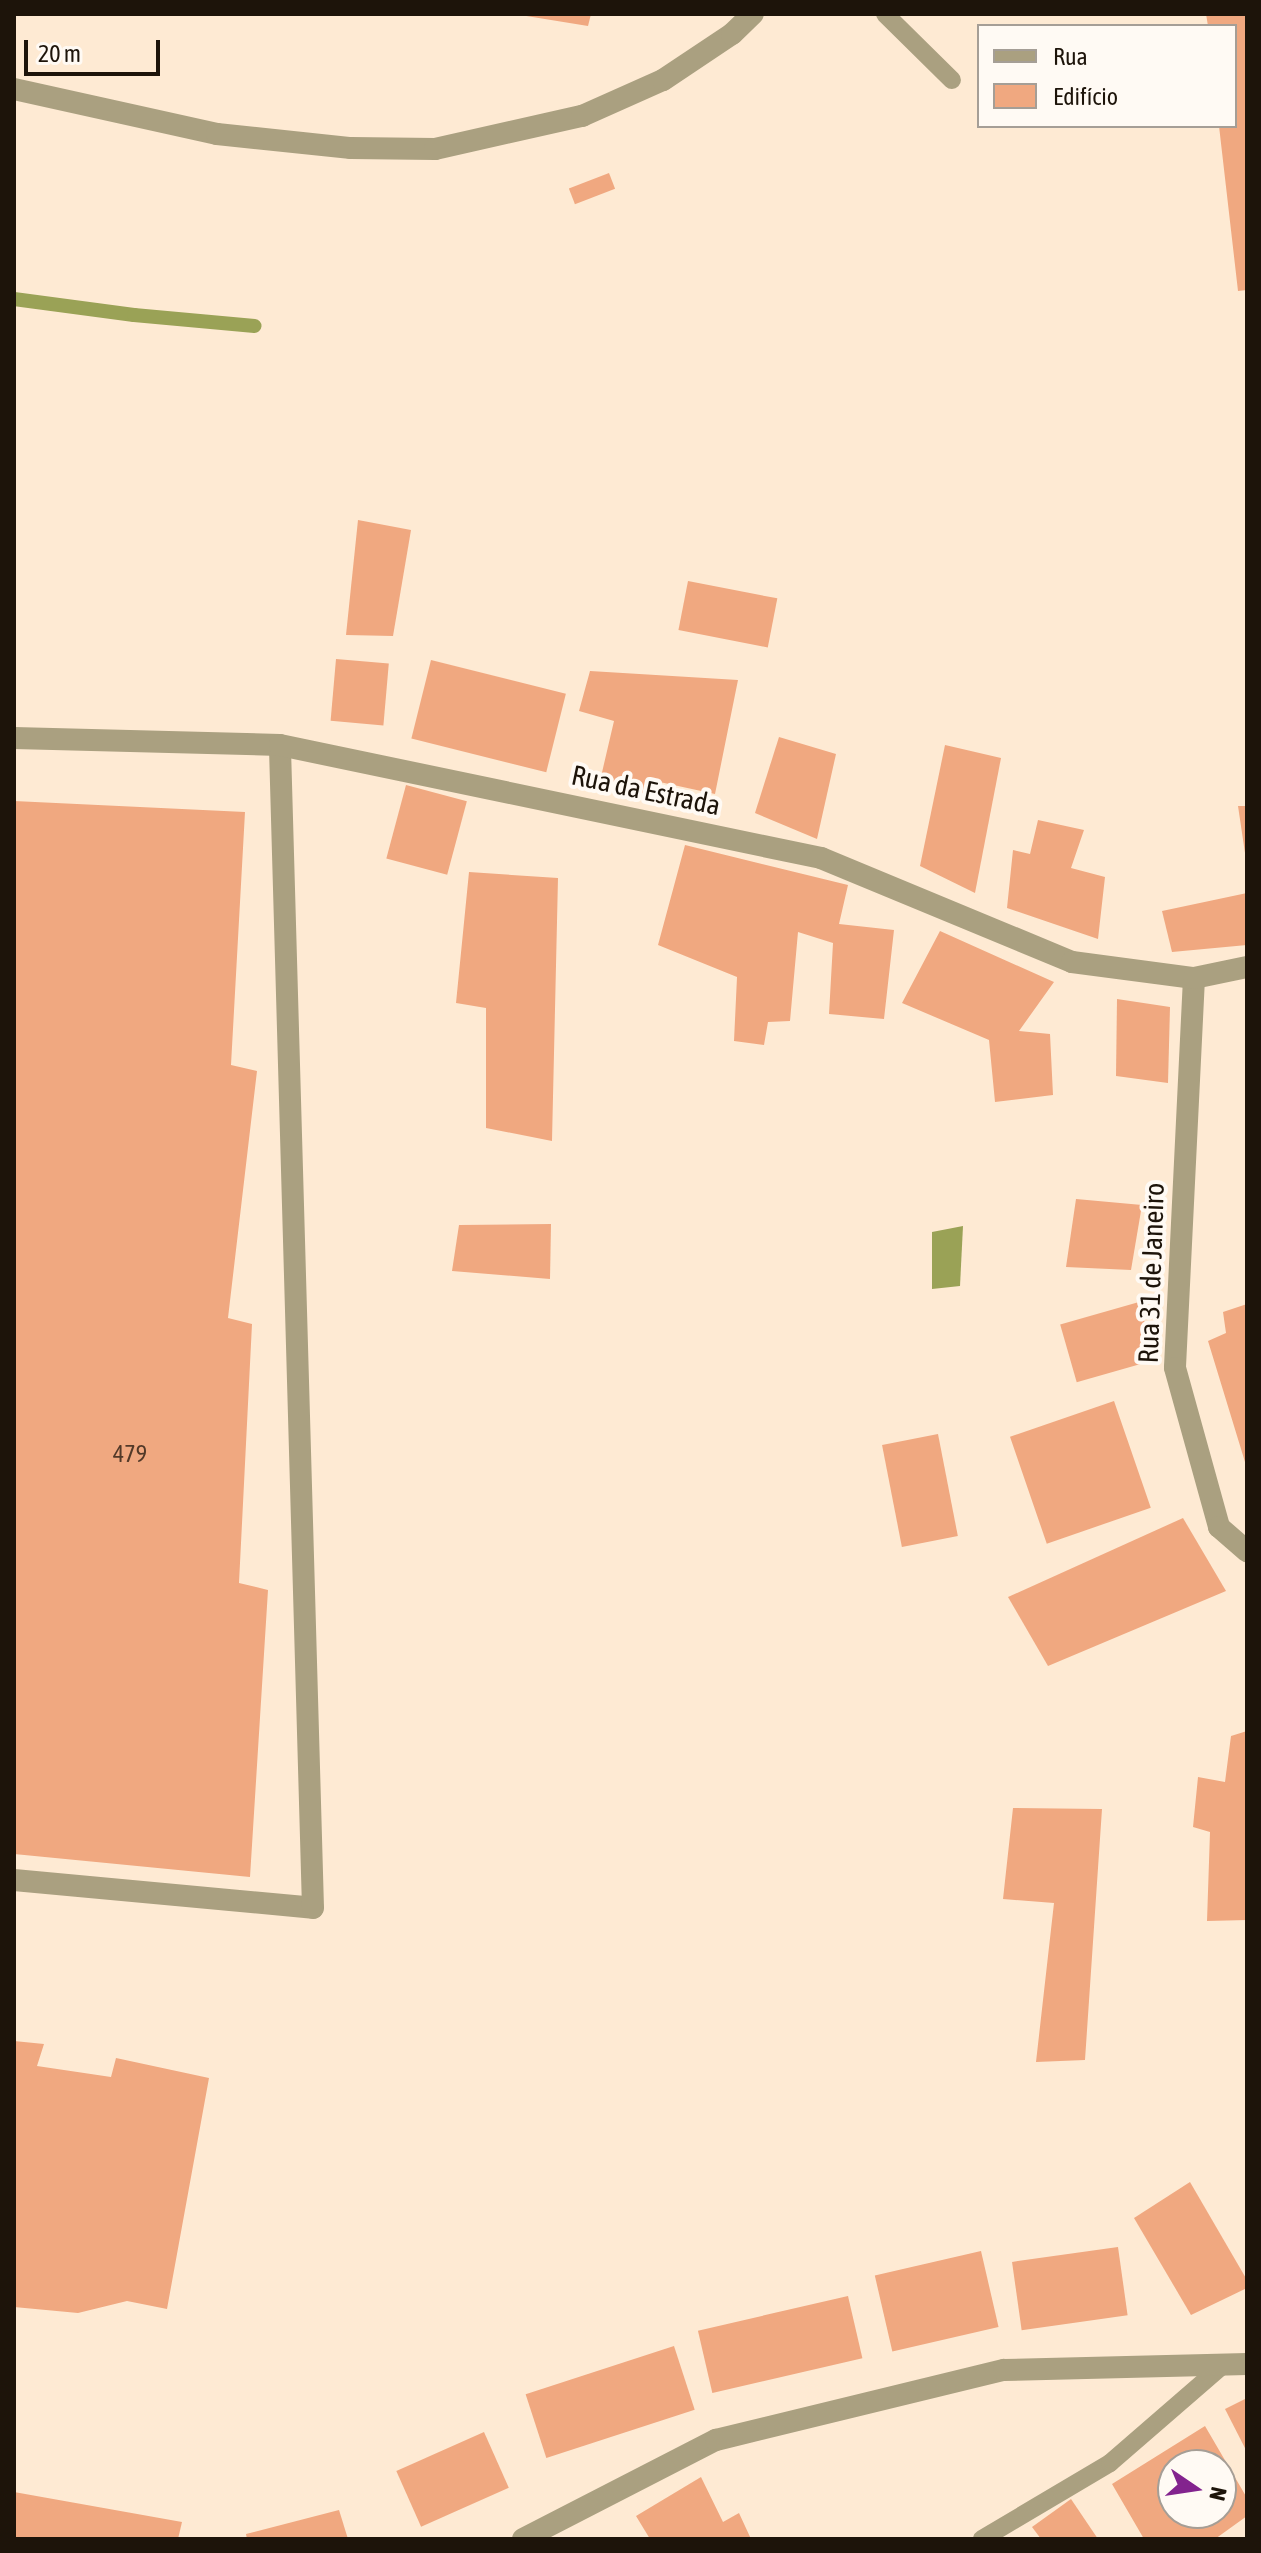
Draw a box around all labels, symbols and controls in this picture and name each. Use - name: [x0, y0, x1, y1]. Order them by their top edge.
- scale bar: [28, 24, 164, 74]
- legend: [977, 24, 1237, 128]
- text: 20 m: [38, 40, 81, 67]
- text: Rua: [1053, 43, 1088, 70]
- text: Edifício: [1053, 83, 1118, 110]
- street label: Rua da Estrada: [568, 758, 724, 822]
- street label: Rua 31 de Janeiro: [1131, 1182, 1171, 1364]
- house number: 479: [113, 1440, 147, 1468]
- north arrow: [1157, 2449, 1237, 2529]
- text: N: [1204, 2485, 1233, 2503]

